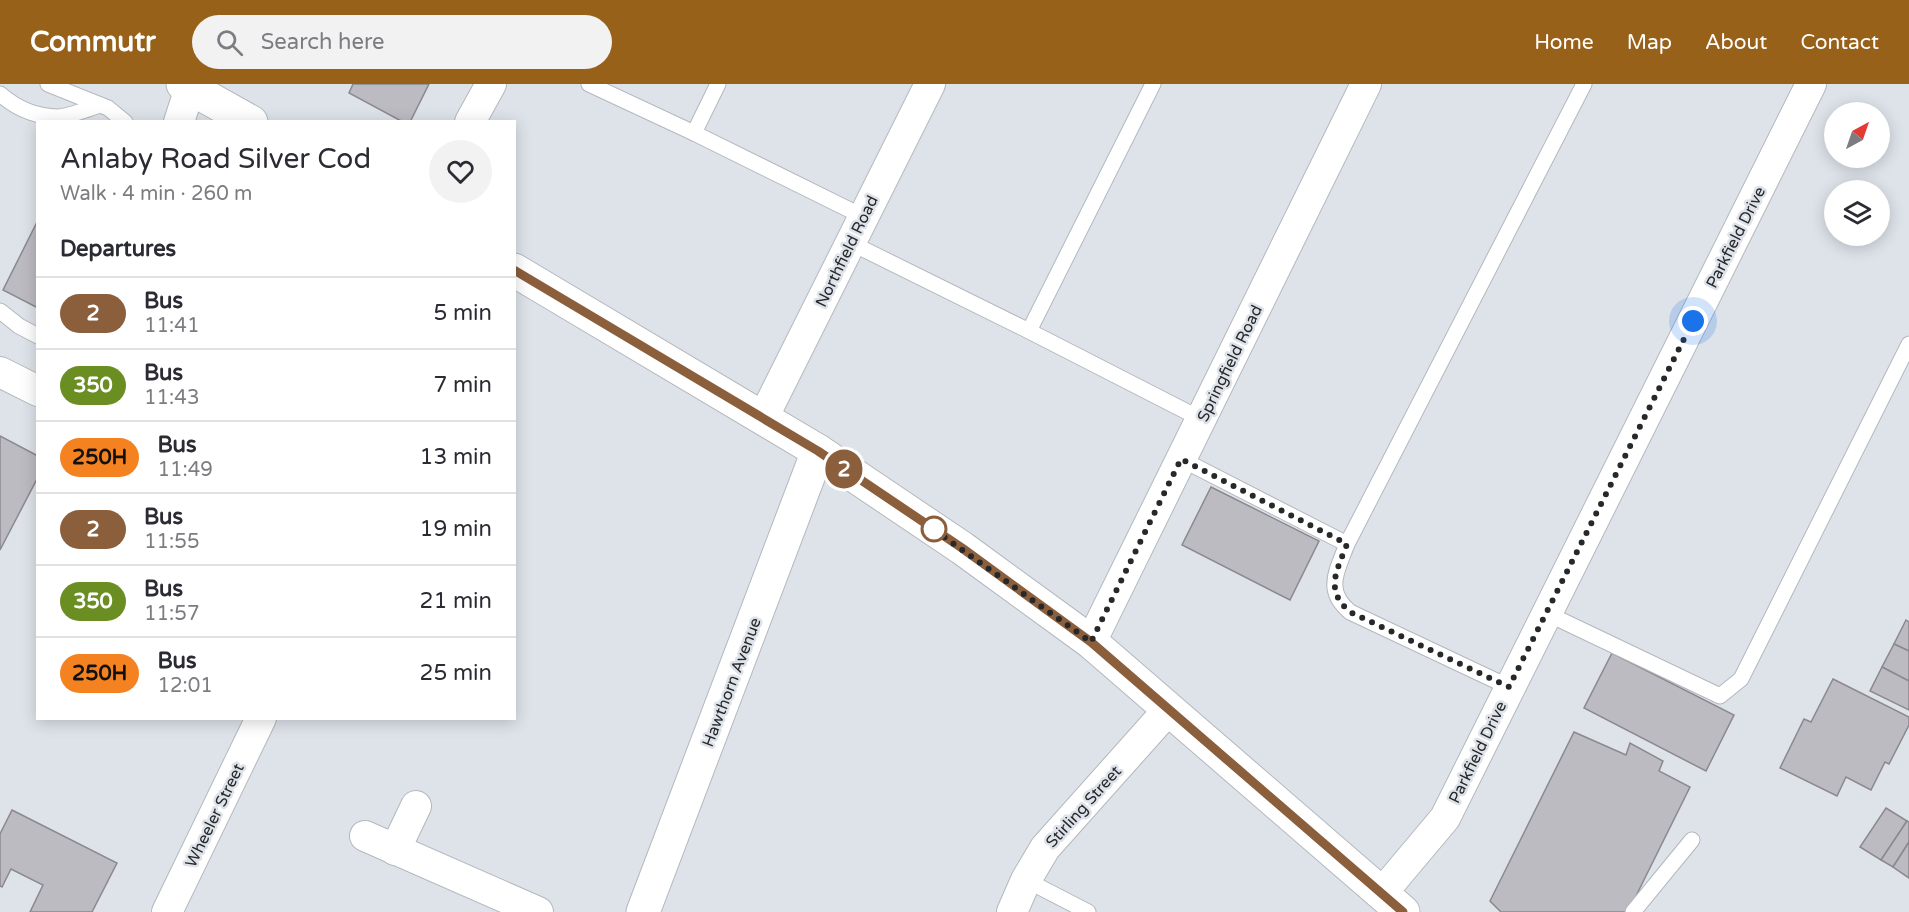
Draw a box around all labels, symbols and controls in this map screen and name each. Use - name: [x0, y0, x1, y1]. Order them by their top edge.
- search box: [192, 15, 612, 69]
- text: Commutr: [30, 25, 156, 59]
- icon: search: [213, 26, 246, 59]
- text: Search here: [261, 29, 385, 55]
- text: Home: [1534, 30, 1594, 55]
- text: Map: [1627, 30, 1672, 55]
- text: About: [1705, 30, 1767, 55]
- text: Contact: [1800, 30, 1879, 55]
- north arrow: [1824, 102, 1890, 168]
- map controls: [1824, 102, 1890, 246]
- button: heart: [429, 140, 492, 203]
- text: Anlaby Road Silver Cod: [60, 142, 371, 176]
- button: layers: [1824, 180, 1890, 246]
- text: Walk · 4 min · 260 m: [60, 182, 252, 206]
- street label: Parkfield Drive: [1702, 183, 1770, 291]
- street label: Northfield Road: [811, 192, 883, 311]
- text: Departures: [60, 236, 176, 262]
- text: Bus: [144, 288, 183, 314]
- text: 5 min: [433, 300, 492, 326]
- text: 2: [86, 301, 100, 326]
- street label: Springfield Road: [1193, 302, 1267, 425]
- your location: [1678, 306, 1708, 336]
- text: 11:41: [144, 314, 199, 338]
- text: Bus: [144, 360, 183, 386]
- text: 7 min: [433, 372, 492, 398]
- text: 350: [73, 373, 113, 398]
- text: 11:43: [144, 386, 199, 410]
- text: Bus: [157, 432, 196, 458]
- text: 13 min: [420, 444, 492, 470]
- text: 250H: [72, 445, 127, 470]
- line badge: 2: [824, 450, 864, 488]
- text: 2: [837, 457, 851, 482]
- text: 11:49: [157, 458, 213, 482]
- text: Bus: [144, 504, 183, 530]
- text: 19 min: [420, 516, 492, 542]
- unlabelled marker: [921, 516, 947, 542]
- text: 2: [86, 517, 100, 542]
- text: 11:55: [144, 530, 199, 554]
- text: Bus: [144, 576, 183, 602]
- text: 21 min: [420, 588, 492, 614]
- text: 350: [73, 589, 113, 614]
- text: 11:57: [144, 602, 199, 626]
- street label: Hawthorn Avenue: [698, 615, 766, 750]
- text: Bus: [157, 648, 196, 674]
- text: 25 min: [420, 660, 492, 686]
- text: 250H: [72, 661, 127, 686]
- text: 12:01: [157, 674, 213, 698]
- street label: Parkfield Drive: [1445, 698, 1511, 807]
- street label: Wheeler Street: [181, 760, 249, 871]
- street label: Stirling Street: [1042, 762, 1126, 852]

